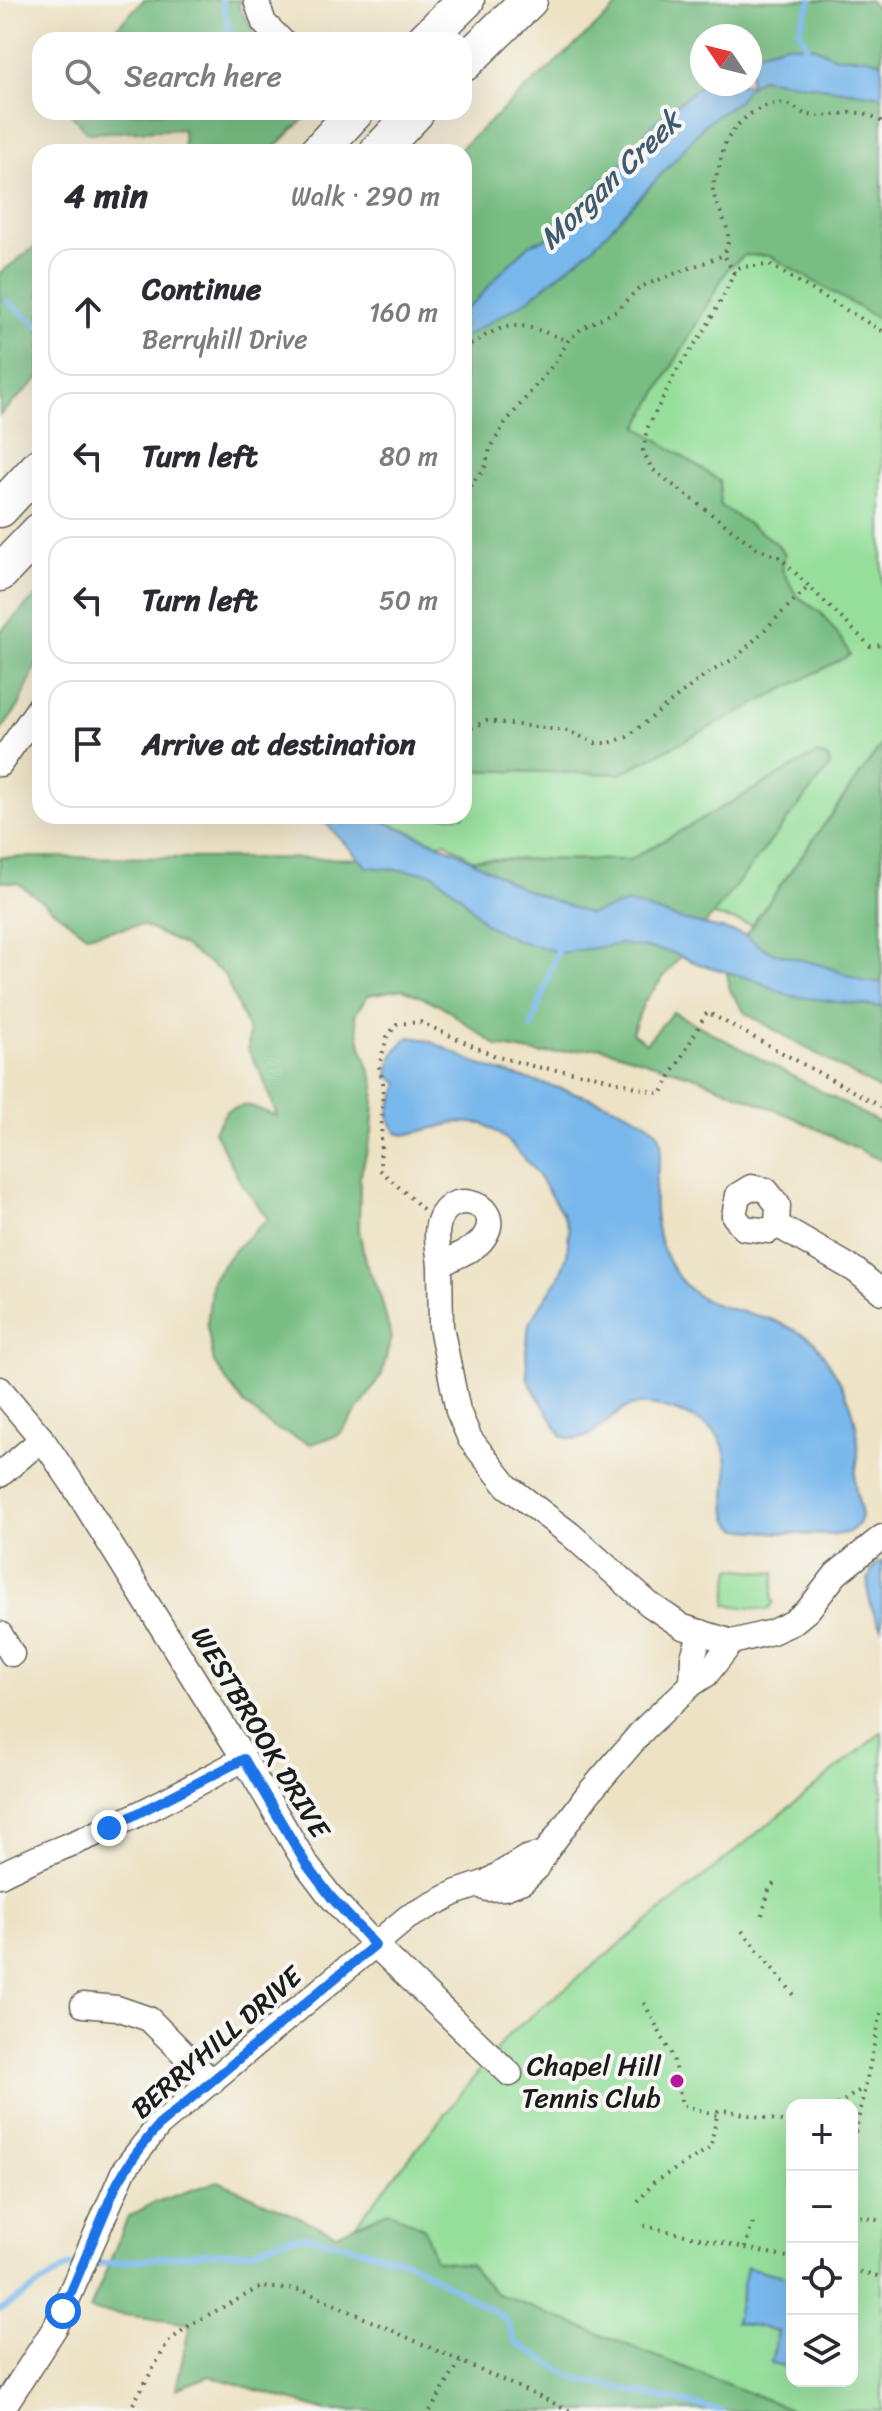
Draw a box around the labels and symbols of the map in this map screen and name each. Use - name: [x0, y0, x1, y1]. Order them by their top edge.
- north arrow: [690, 24, 762, 96]
- water label: Morgan Creek: [525, 94, 698, 263]
- street label: WESTBROOK DRIVE: [178, 1616, 344, 1849]
- route end: [91, 1810, 127, 1846]
- street label: BERRYHILL DRIVE: [119, 1952, 315, 2131]
- place label: Chapel Hill Tennis Club: [521, 2041, 662, 2122]
- marker: Chapel Hill Tennis Club: [668, 2072, 686, 2090]
- route start: [45, 2293, 81, 2329]

